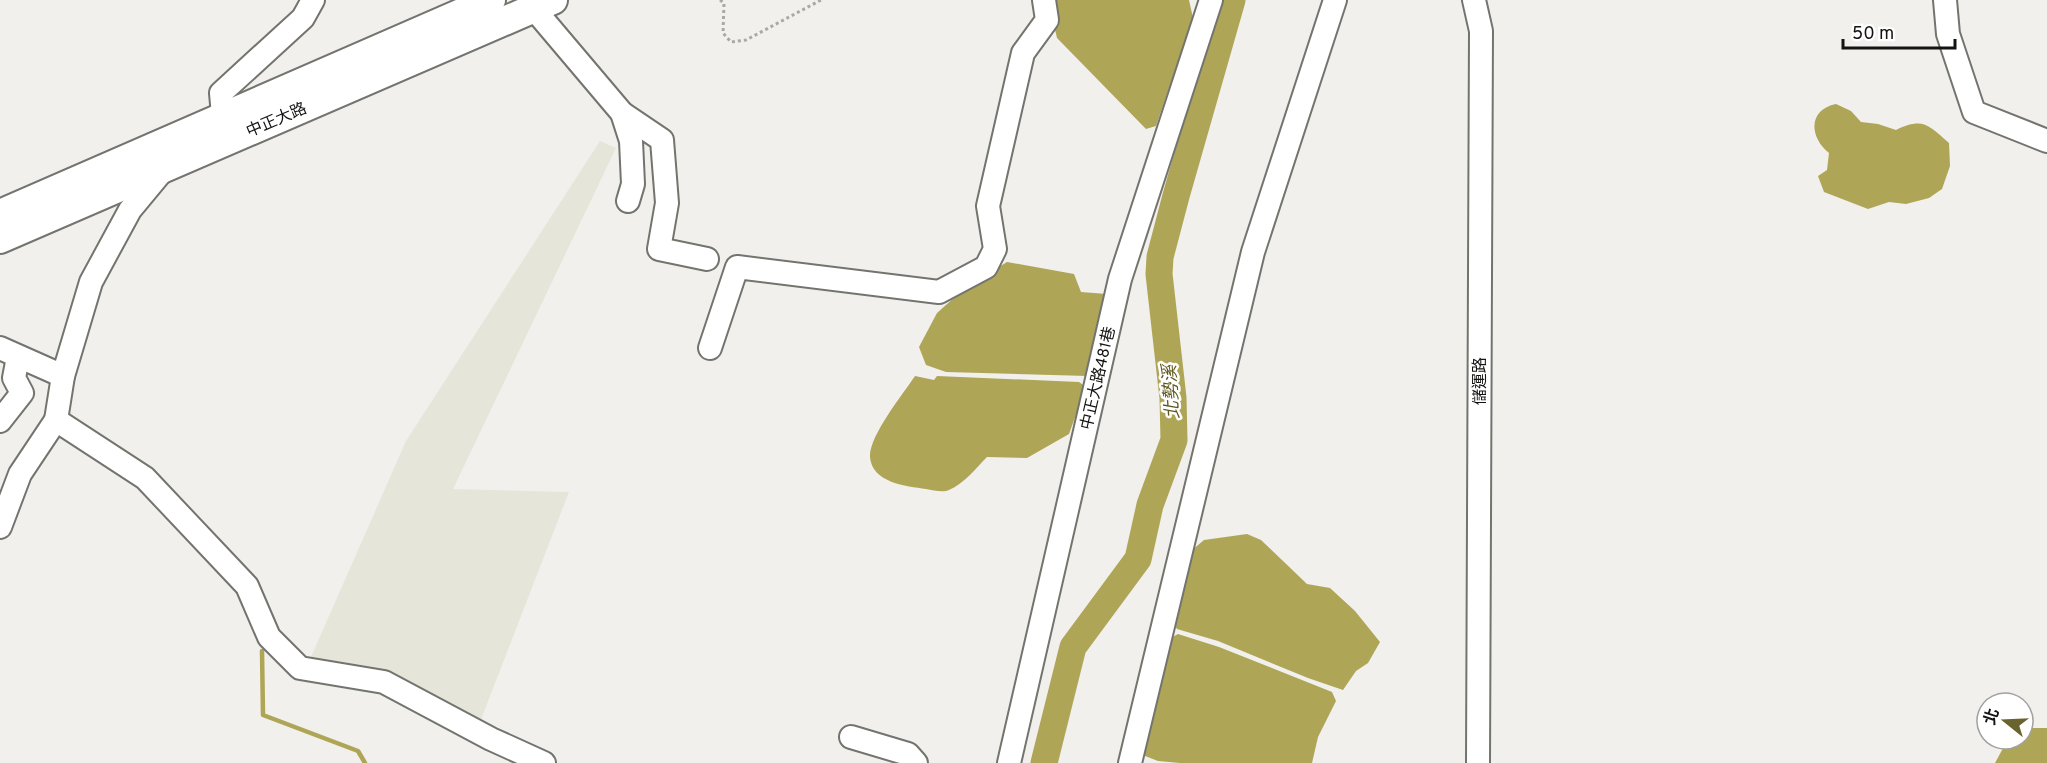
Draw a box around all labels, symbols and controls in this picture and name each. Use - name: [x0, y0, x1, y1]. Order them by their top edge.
- scale bar: [1843, 12, 1956, 50]
- text: 50 m: [1852, 23, 1894, 46]
- street label: 中正大路: [243, 99, 310, 143]
- street label: 中正大路481巷: [1077, 325, 1121, 432]
- street label: 儲運路: [1471, 357, 1491, 405]
- water label: 北勢溪: [1159, 361, 1186, 420]
- north arrow: [1975, 691, 2035, 751]
- text: 北: [1981, 706, 2005, 728]

